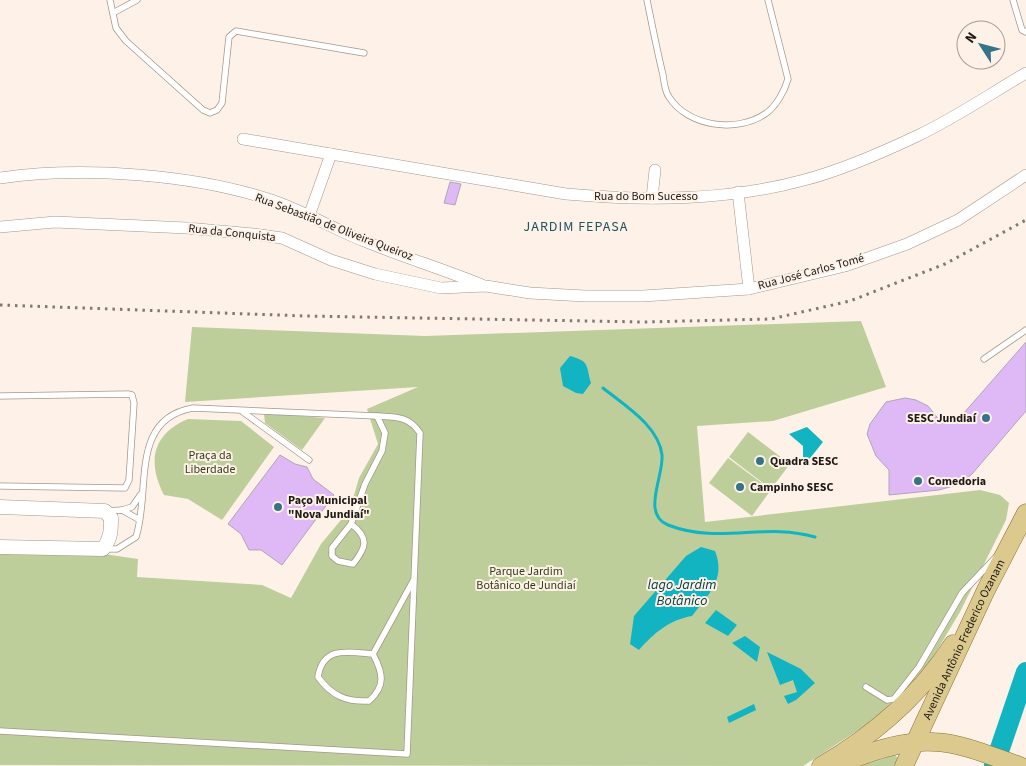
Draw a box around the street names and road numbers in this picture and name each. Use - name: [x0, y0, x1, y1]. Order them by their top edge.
- street label: Rua do Bom Sucesso: [594, 188, 698, 205]
- street label: Rua Sebastião de Oliveira Queiroz: [252, 189, 416, 265]
- street label: Rua da Conquista: [188, 220, 276, 246]
- street label: Rua José Carlos Tomé: [756, 250, 866, 294]
- street label: Avenida Antônio Frederico Ozanam: [918, 556, 1009, 722]

